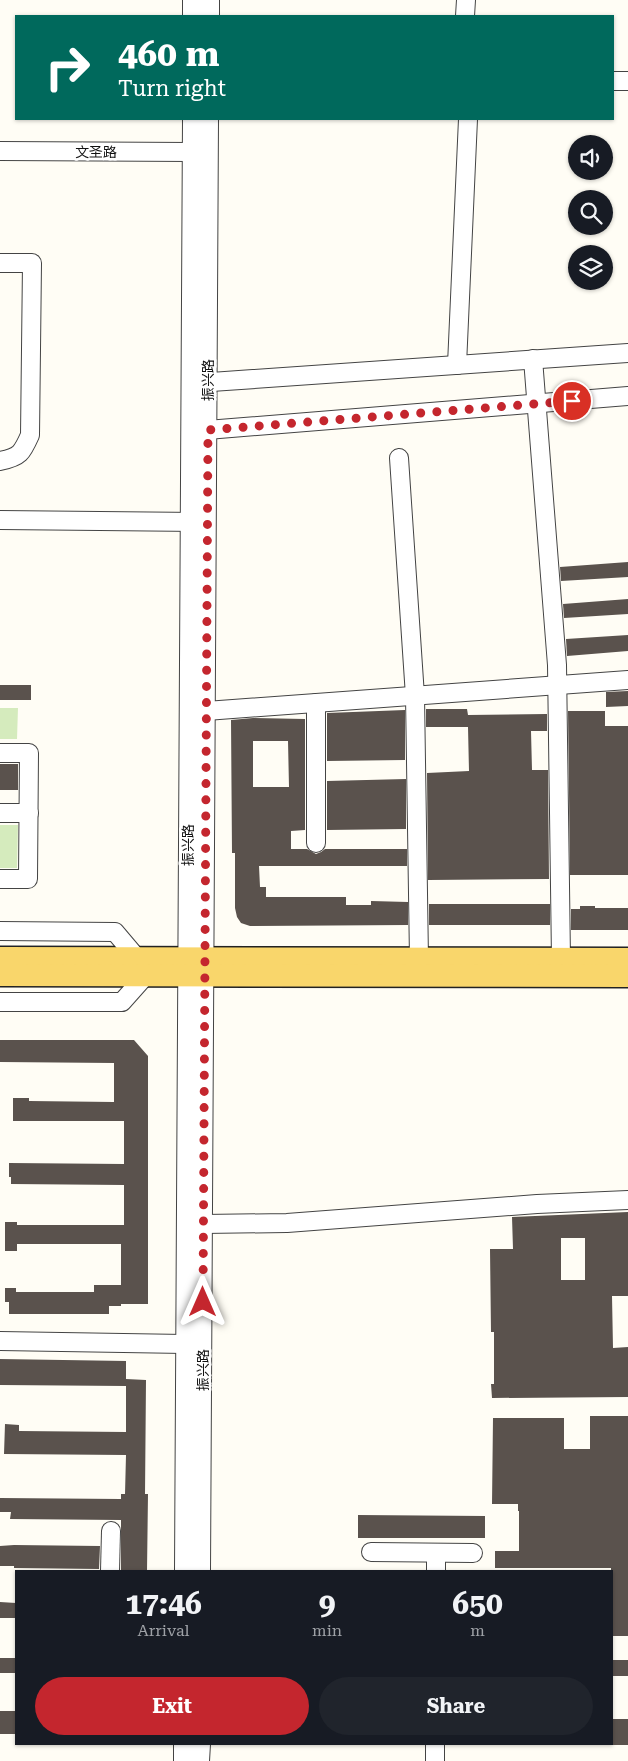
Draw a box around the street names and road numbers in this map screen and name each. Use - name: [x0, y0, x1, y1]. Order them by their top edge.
- street label: 文圣路: [75, 144, 117, 160]
- street label: 振兴路: [200, 359, 216, 401]
- street label: 振兴路: [180, 824, 196, 866]
- street label: 振兴路: [195, 1349, 211, 1391]

